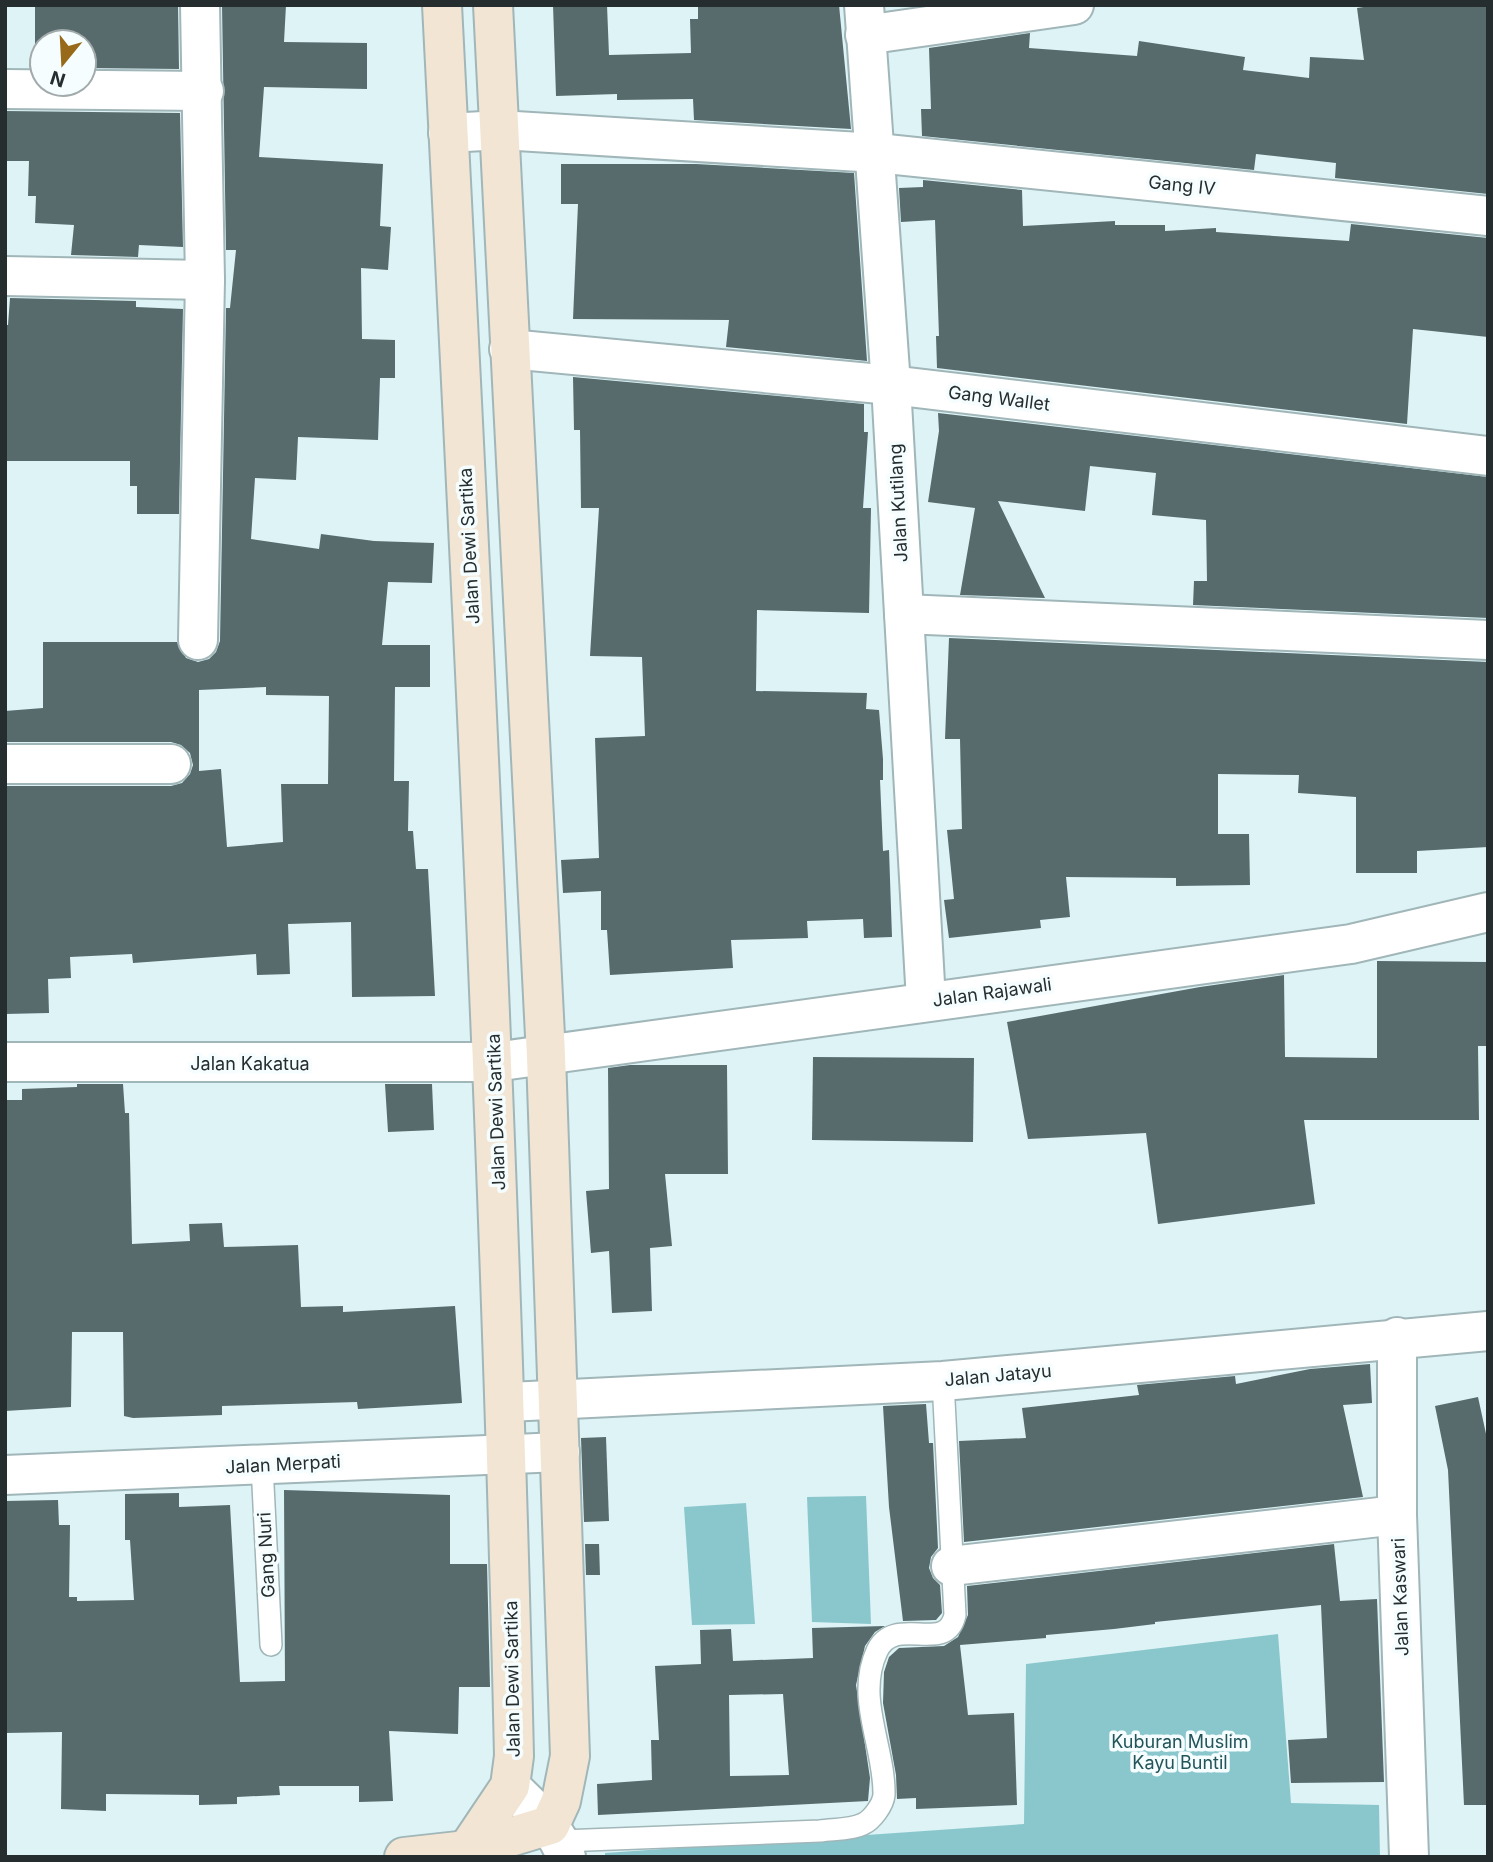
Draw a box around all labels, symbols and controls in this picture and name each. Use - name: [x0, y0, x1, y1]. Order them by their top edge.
- north arrow: [28, 28, 98, 98]
- text: N: [47, 66, 68, 92]
- street label: Gang IV: [1147, 171, 1217, 199]
- street label: Gang Wallet: [947, 381, 1051, 415]
- street label: Jalan Kutilang: [884, 443, 912, 563]
- street label: Jalan Dewi Sartika: [454, 467, 484, 625]
- street label: Jalan Rajawali: [931, 973, 1053, 1011]
- street label: Jalan Dewi Sartika: [483, 1033, 509, 1191]
- street label: Jalan Kakatua: [190, 1053, 310, 1074]
- street label: Jalan Jatayu: [944, 1360, 1052, 1390]
- street label: Jalan Merpati: [225, 1450, 341, 1478]
- street label: Gang Nuri: [253, 1512, 279, 1598]
- street label: Jalan Kaswari: [1387, 1537, 1413, 1657]
- street label: Jalan Dewi Sartika: [500, 1600, 524, 1758]
- park label: Kuburan Muslim Kayu Buntil: [1111, 1731, 1249, 1773]

